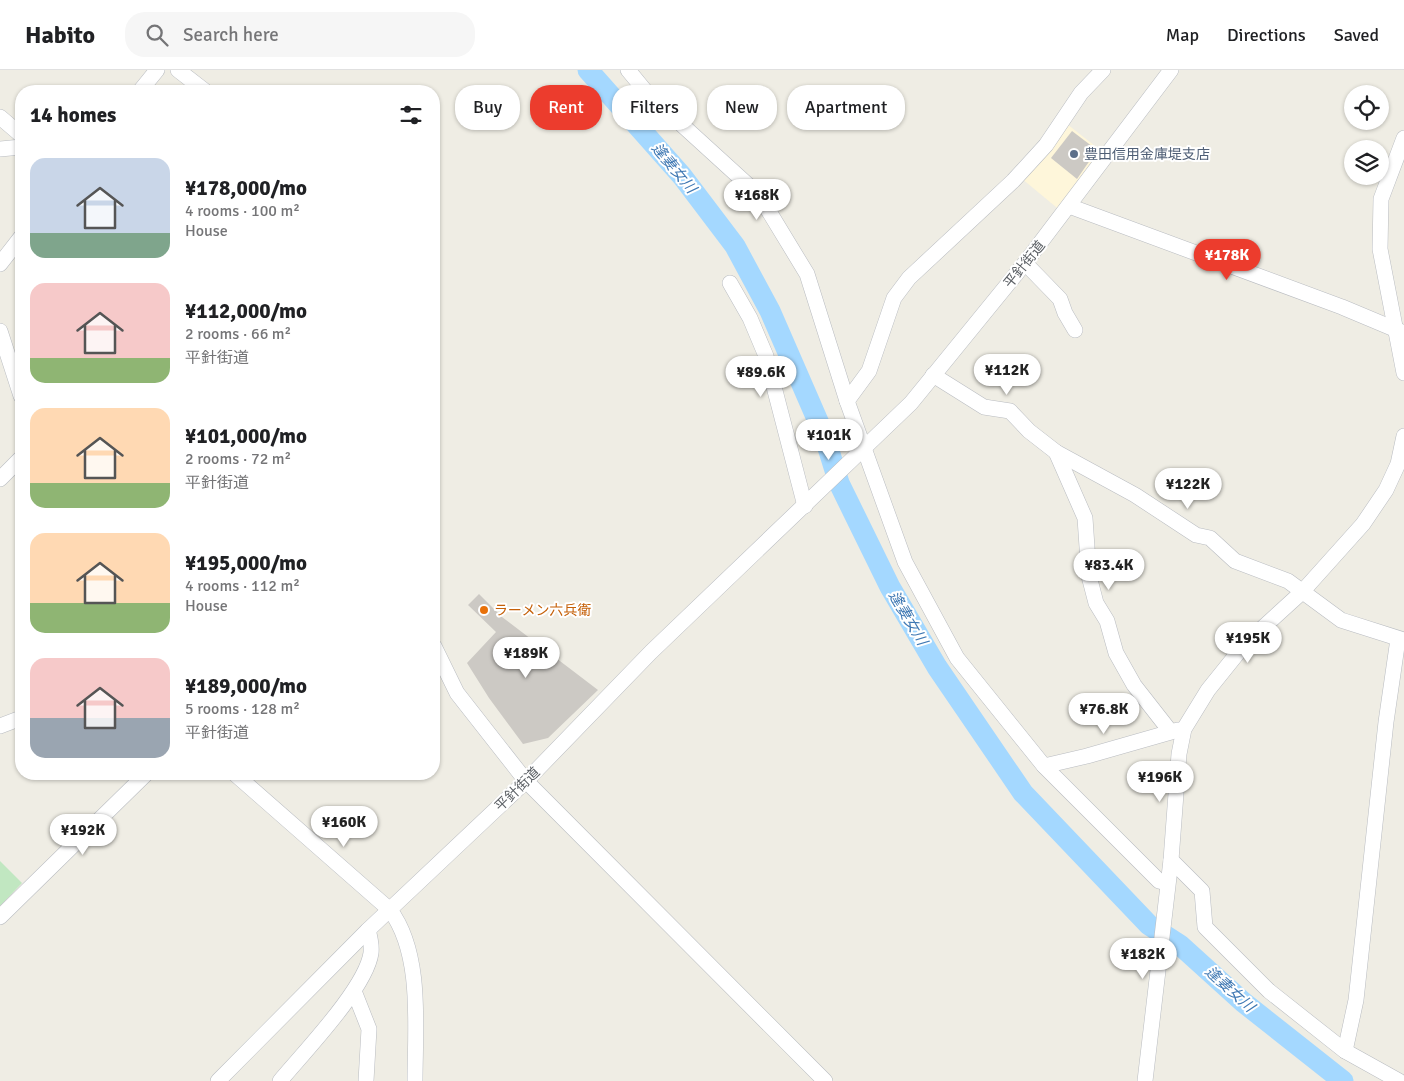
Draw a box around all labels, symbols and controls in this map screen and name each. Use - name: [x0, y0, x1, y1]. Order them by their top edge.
- search box: [125, 12, 475, 57]
- text: Habito: [25, 20, 95, 50]
- icon: search: [143, 21, 171, 49]
- text: Search here: [183, 23, 279, 47]
- text: Map: [1166, 24, 1199, 46]
- text: Directions: [1227, 24, 1306, 46]
- text: Saved: [1334, 24, 1379, 46]
- chip: Buy: [455, 85, 520, 130]
- chip: Rent: [530, 85, 602, 130]
- chip: Filters: [612, 85, 697, 130]
- chip: New: [707, 85, 777, 130]
- chip: Apartment: [787, 85, 905, 130]
- map controls: [1344, 85, 1389, 185]
- button: locate: [1344, 85, 1389, 130]
- icon: filters: [397, 101, 425, 129]
- text: 14 homes: [30, 102, 116, 128]
- water label: 逢妻女川: [648, 139, 701, 198]
- button: layers: [1344, 140, 1389, 185]
- place label: 豊田信用金庫堤支店: [1084, 146, 1210, 163]
- marker: 豊田信用金庫堤支店: [1068, 148, 1080, 160]
- text: ¥178,000/mo: [185, 175, 307, 201]
- icon: home: [70, 178, 130, 238]
- pin: ¥168K: [722, 178, 792, 221]
- text: ¥168K: [735, 185, 779, 205]
- text: 4 rooms · 100 m²: [185, 201, 300, 221]
- text: House: [185, 221, 228, 241]
- street label: 平針街道: [1000, 237, 1049, 291]
- pin: ¥178K: [1192, 238, 1262, 281]
- text: ¥178K: [1205, 245, 1249, 265]
- text: ¥112,000/mo: [185, 298, 307, 324]
- icon: home: [70, 303, 130, 363]
- text: 2 rooms · 66 m²: [185, 324, 291, 344]
- text: 平針街道: [185, 348, 249, 368]
- pin: ¥112K: [972, 354, 1042, 396]
- pin: ¥89.6K: [720, 356, 802, 398]
- text: ¥112K: [985, 360, 1029, 380]
- text: ¥89.6K: [736, 362, 786, 382]
- pin: ¥101K: [794, 418, 864, 461]
- text: ¥101,000/mo: [185, 423, 307, 449]
- text: ¥101K: [807, 425, 851, 445]
- icon: home: [70, 428, 130, 488]
- text: 2 rooms · 72 m²: [185, 449, 291, 469]
- pin: ¥122K: [1153, 468, 1223, 510]
- text: 平針街道: [185, 473, 249, 493]
- text: ¥122K: [1166, 474, 1210, 494]
- pin: ¥83.4K: [1068, 548, 1150, 591]
- text: ¥195,000/mo: [185, 550, 307, 576]
- icon: home: [70, 553, 130, 613]
- text: ¥83.4K: [1084, 555, 1134, 575]
- text: 4 rooms · 112 m²: [185, 576, 300, 596]
- water label: 逢妻女川: [885, 588, 932, 650]
- text: House: [185, 596, 228, 616]
- place label: ラーメン六兵衛: [494, 602, 591, 619]
- marker: ラーメン六兵衛: [478, 604, 490, 616]
- pin: ¥195K: [1213, 622, 1283, 664]
- text: ¥195K: [1226, 628, 1270, 648]
- pin: ¥189K: [491, 636, 561, 679]
- text: ¥189K: [504, 643, 548, 663]
- text: ¥189,000/mo: [185, 673, 307, 699]
- icon: home: [70, 678, 130, 738]
- pin: ¥76.8K: [1063, 692, 1145, 735]
- text: 5 rooms · 128 m²: [185, 699, 300, 719]
- text: ¥76.8K: [1079, 699, 1129, 719]
- text: 平針街道: [185, 723, 249, 743]
- pin: ¥196K: [1125, 760, 1195, 803]
- street label: 平針街道: [491, 764, 543, 815]
- text: ¥196K: [1138, 767, 1182, 787]
- pin: ¥160K: [309, 806, 379, 848]
- text: ¥160K: [322, 812, 366, 832]
- pin: ¥192K: [48, 814, 118, 856]
- text: ¥192K: [61, 820, 105, 840]
- pin: ¥182K: [1108, 938, 1178, 980]
- text: ¥182K: [1121, 944, 1165, 964]
- water label: 逢妻女川: [1202, 962, 1260, 1017]

